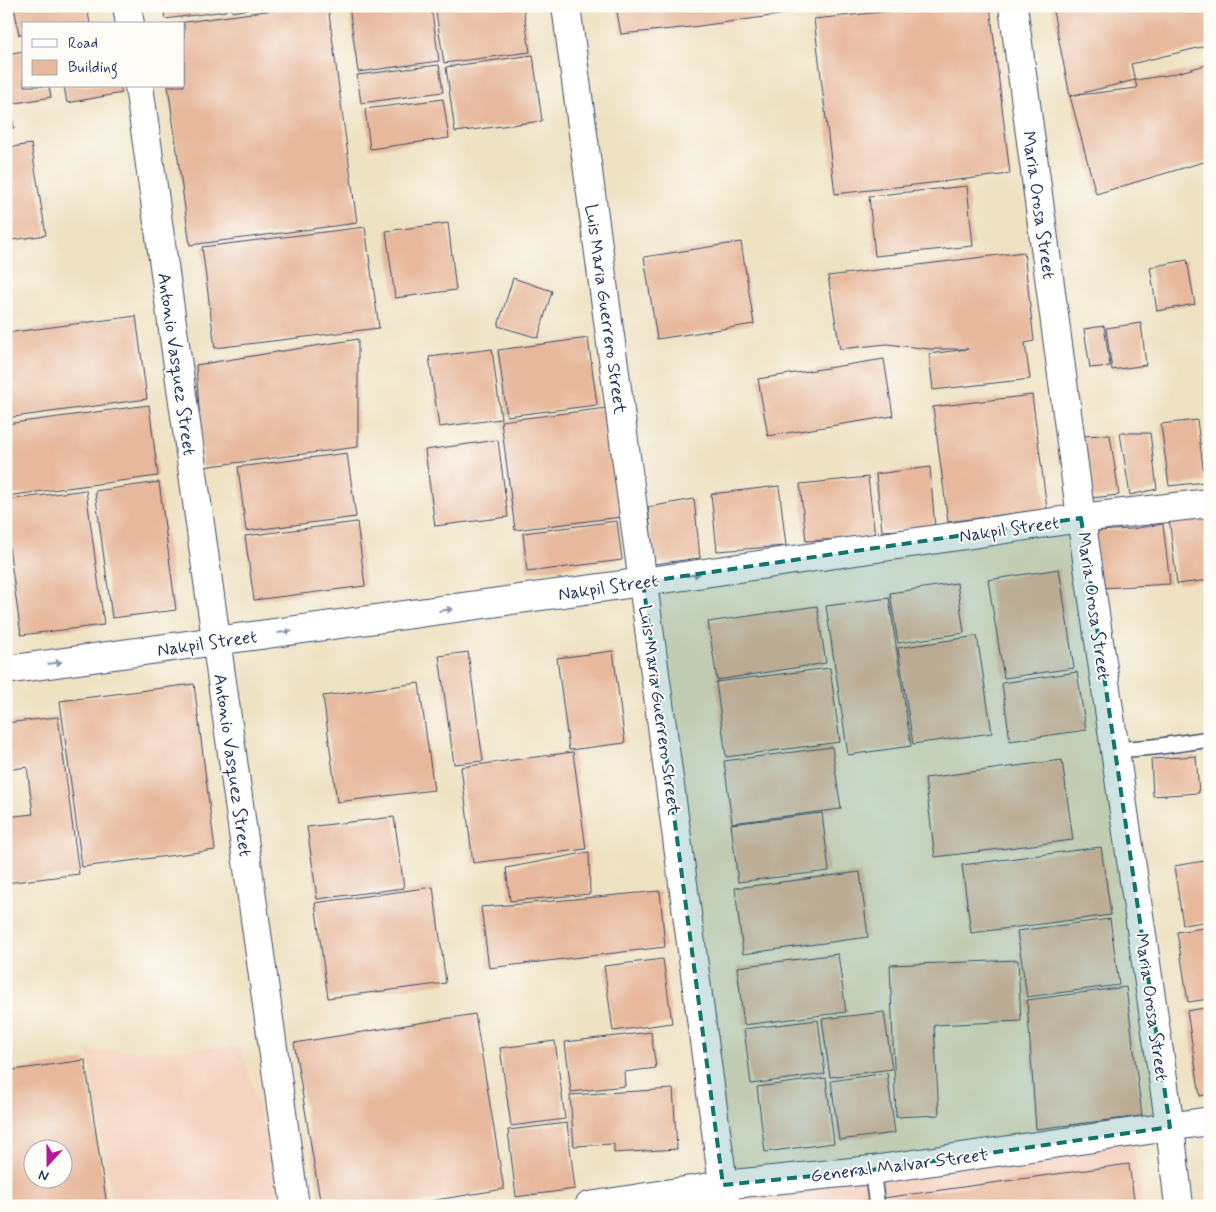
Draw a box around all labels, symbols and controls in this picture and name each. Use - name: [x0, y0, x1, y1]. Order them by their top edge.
- legend: [22, 22, 185, 88]
- text: Road: [68, 34, 98, 54]
- text: Building: [68, 58, 118, 79]
- street label: Maria Orosa Street: [1016, 130, 1060, 281]
- street label: Luis Maria Guerrero Street: [578, 203, 632, 416]
- street label: Antonio Vasquez Street: [151, 271, 201, 457]
- street label: Nakpil Street: [958, 511, 1061, 549]
- street label: Maria Orosa Street: [1071, 531, 1115, 682]
- street label: Nakpil Street: [557, 569, 660, 607]
- one-way arrow: [686, 570, 702, 578]
- street label: Luis Maria Guerrero Street: [632, 604, 686, 817]
- one-way arrow: [438, 605, 454, 613]
- street label: Nakpil Street: [156, 625, 259, 663]
- one-way arrow: [277, 628, 293, 636]
- one-way arrow: [47, 659, 63, 667]
- street label: Antonio Vasquez Street: [207, 672, 257, 858]
- street label: Maria Orosa Street: [1129, 932, 1173, 1083]
- north arrow: [22, 1140, 72, 1190]
- street label: General Malvar Street: [809, 1143, 989, 1189]
- text: N: [36, 1165, 51, 1185]

